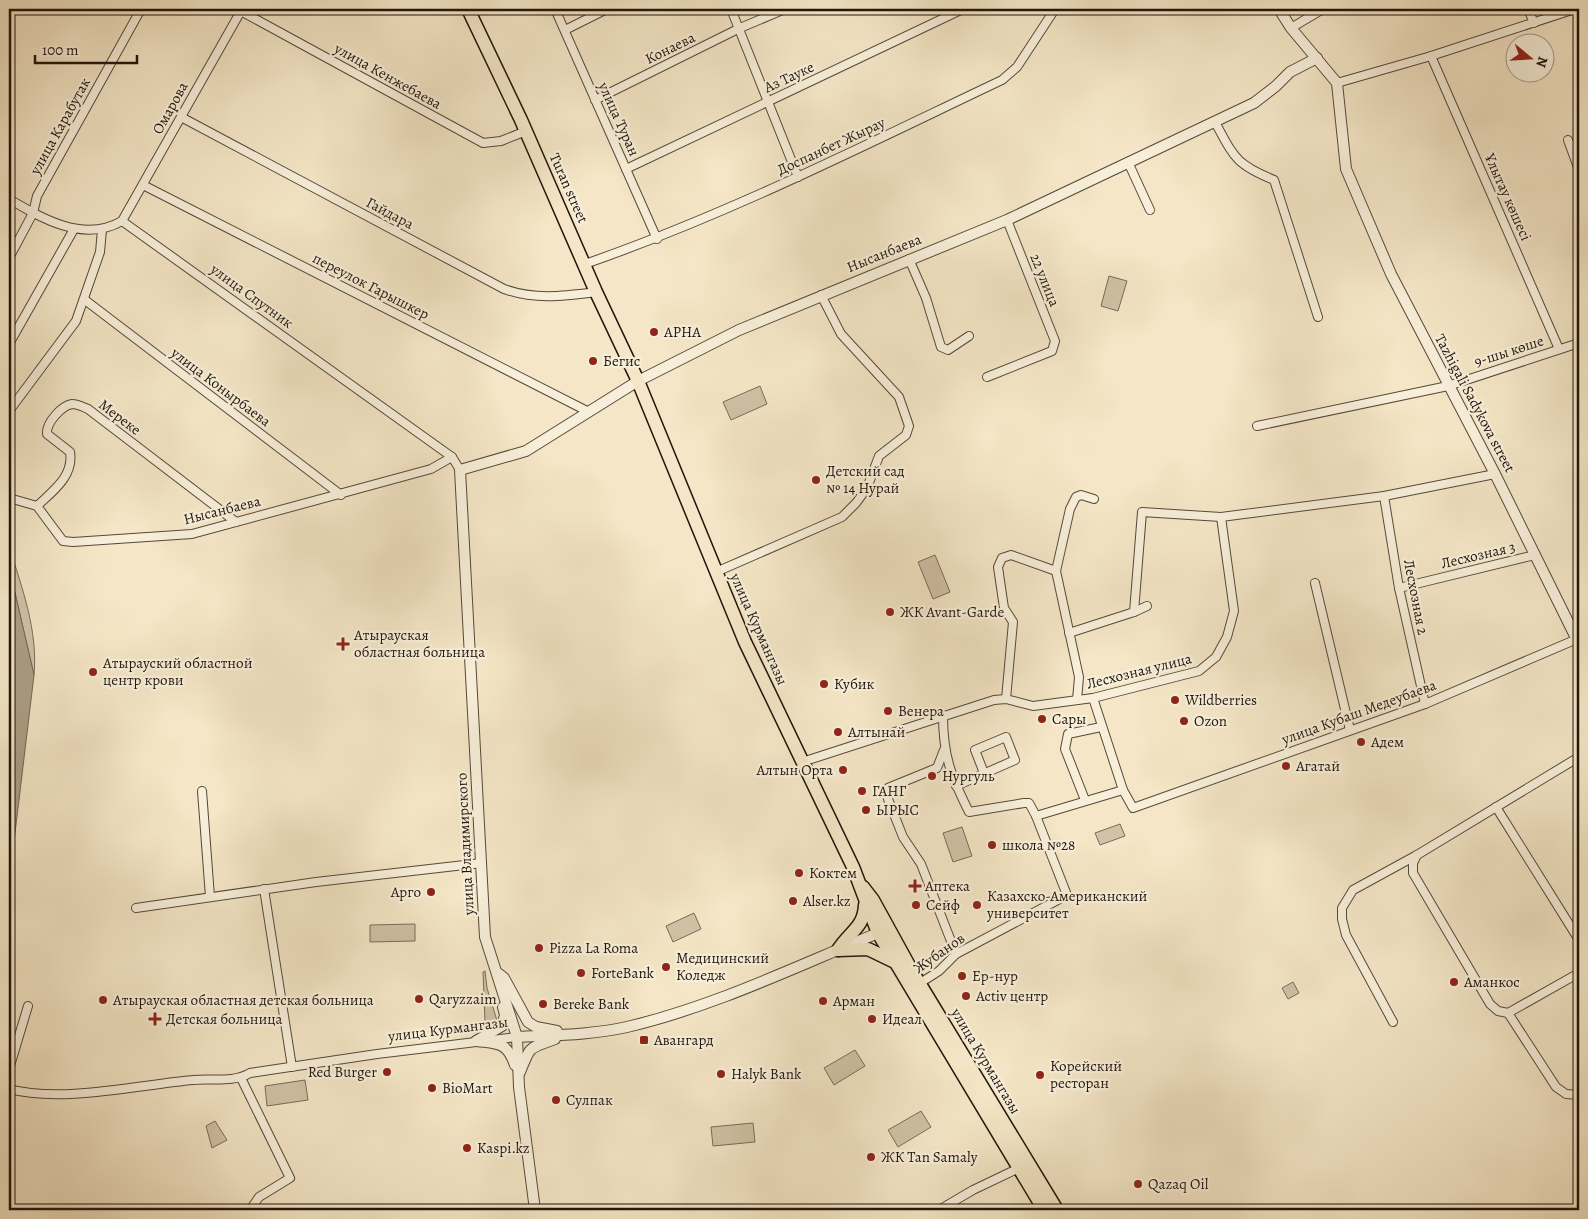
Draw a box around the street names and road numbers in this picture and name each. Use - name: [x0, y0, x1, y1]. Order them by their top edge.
- street label: Конаева: [642, 27, 698, 69]
- street label: улица Кенжебаева: [330, 38, 445, 114]
- street label: Аз Тауке: [760, 57, 818, 98]
- street label: улица Карабутак: [25, 74, 95, 179]
- street label: Омарова: [147, 78, 193, 138]
- street label: улица Туран: [593, 78, 644, 159]
- street label: Доспанбет Жырау: [774, 112, 889, 180]
- street label: Ұлытау көшесi: [1479, 149, 1536, 244]
- street label: Turan street: [545, 150, 593, 226]
- street label: Гайдара: [363, 192, 417, 234]
- street label: Нысанбаева: [844, 229, 924, 277]
- street label: переулок Гарышкер: [309, 248, 433, 324]
- street label: 22 улица: [1025, 251, 1065, 310]
- street label: улица Спутник: [206, 259, 298, 333]
- street label: Tazhigali Sadykova street: [1430, 330, 1520, 476]
- street label: 9-шы көше: [1472, 330, 1546, 372]
- street label: улица Конырбаева: [166, 342, 275, 431]
- street label: Мереке: [95, 394, 145, 440]
- street label: Нысанбаева: [181, 491, 263, 529]
- street label: Лесхозная 3: [1439, 537, 1517, 573]
- street label: Лесхозная 2: [1399, 558, 1433, 636]
- street label: улица Курмангазы: [725, 569, 793, 688]
- street label: Лесхозная улица: [1084, 648, 1194, 694]
- street label: улица Кубаш Медеубаева: [1278, 675, 1439, 750]
- street label: улица Владимирского: [451, 772, 479, 917]
- street label: Жубанов: [909, 928, 969, 978]
- street label: улица Курмангазы: [946, 1003, 1026, 1118]
- street label: улица Курмангазы: [386, 1012, 509, 1046]

